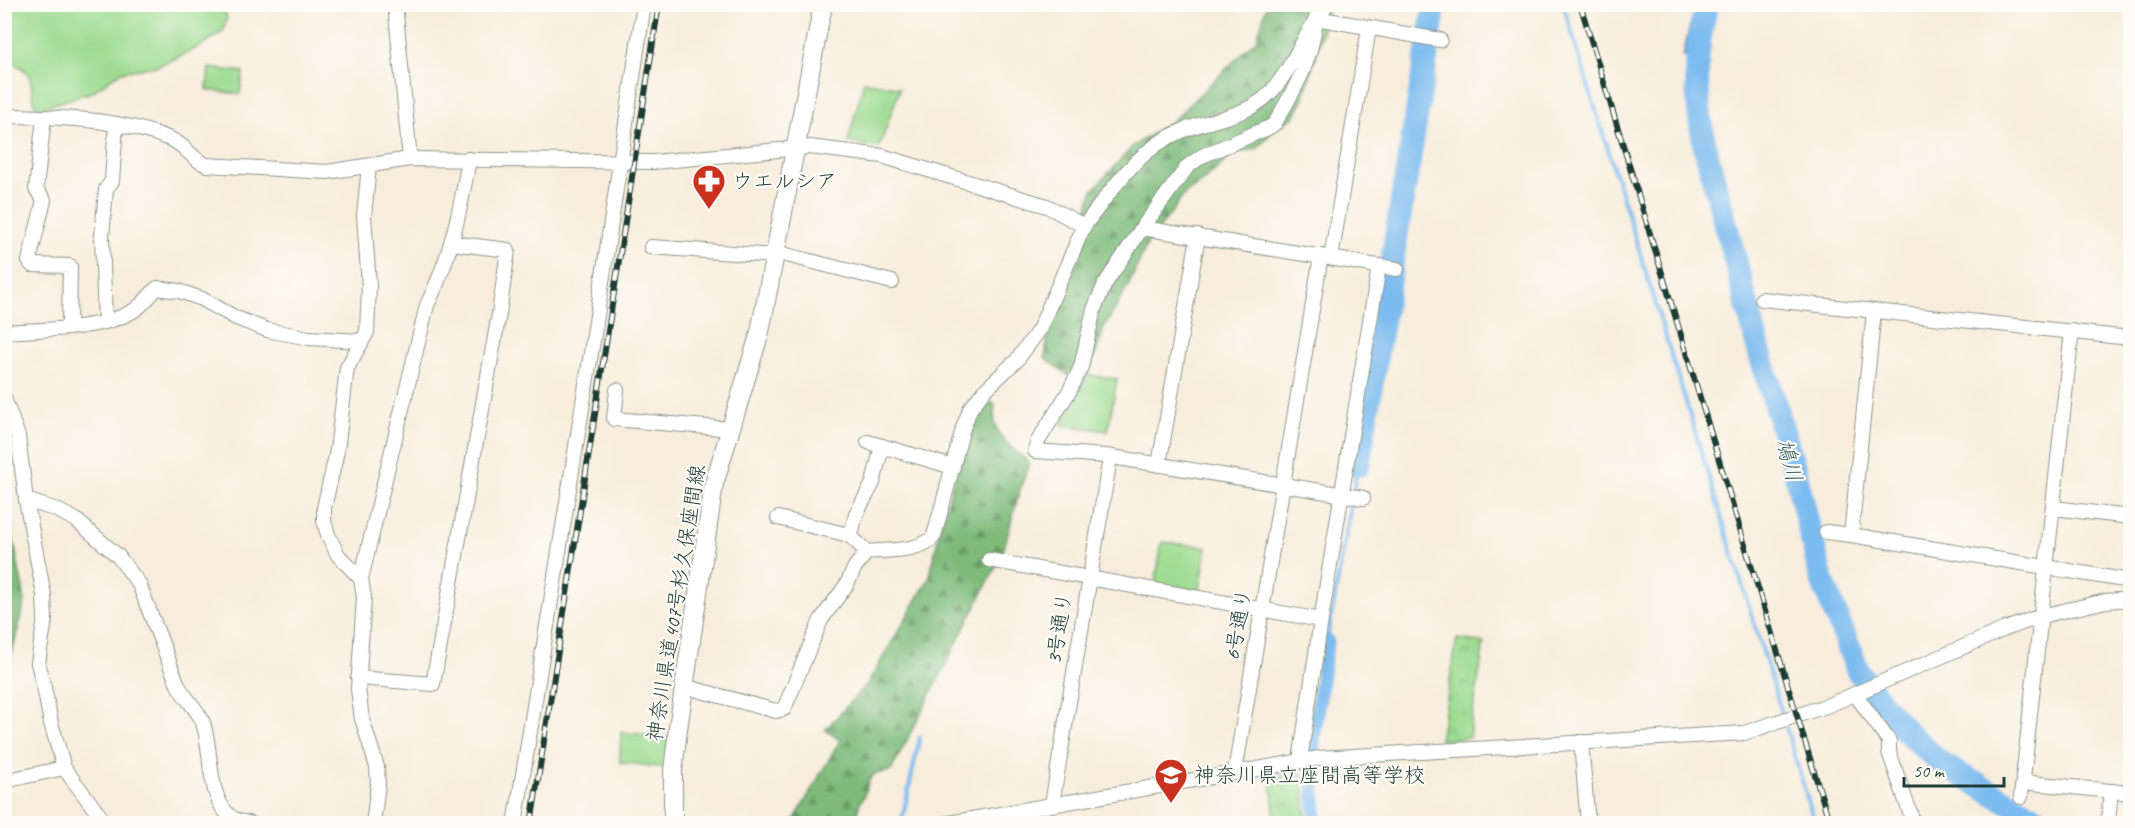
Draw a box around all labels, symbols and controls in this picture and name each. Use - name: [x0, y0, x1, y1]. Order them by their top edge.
- pharmacy icon: ウエルシア: [691, 163, 727, 210]
- place label: ウエルシア: [732, 168, 837, 194]
- water label: 鳩川: [1770, 435, 1808, 485]
- street label: 神奈川県道407号杉久保座間線: [641, 463, 711, 743]
- street label: 6号通り: [1219, 586, 1257, 662]
- street label: 3号通り: [1040, 590, 1078, 666]
- scale bar: [1904, 750, 2004, 788]
- school or university icon: 神奈川県立座間高等学校: [1153, 757, 1189, 804]
- text: 50 m: [1913, 760, 1946, 782]
- place label: 神奈川県立座間高等学校: [1194, 762, 1425, 788]

